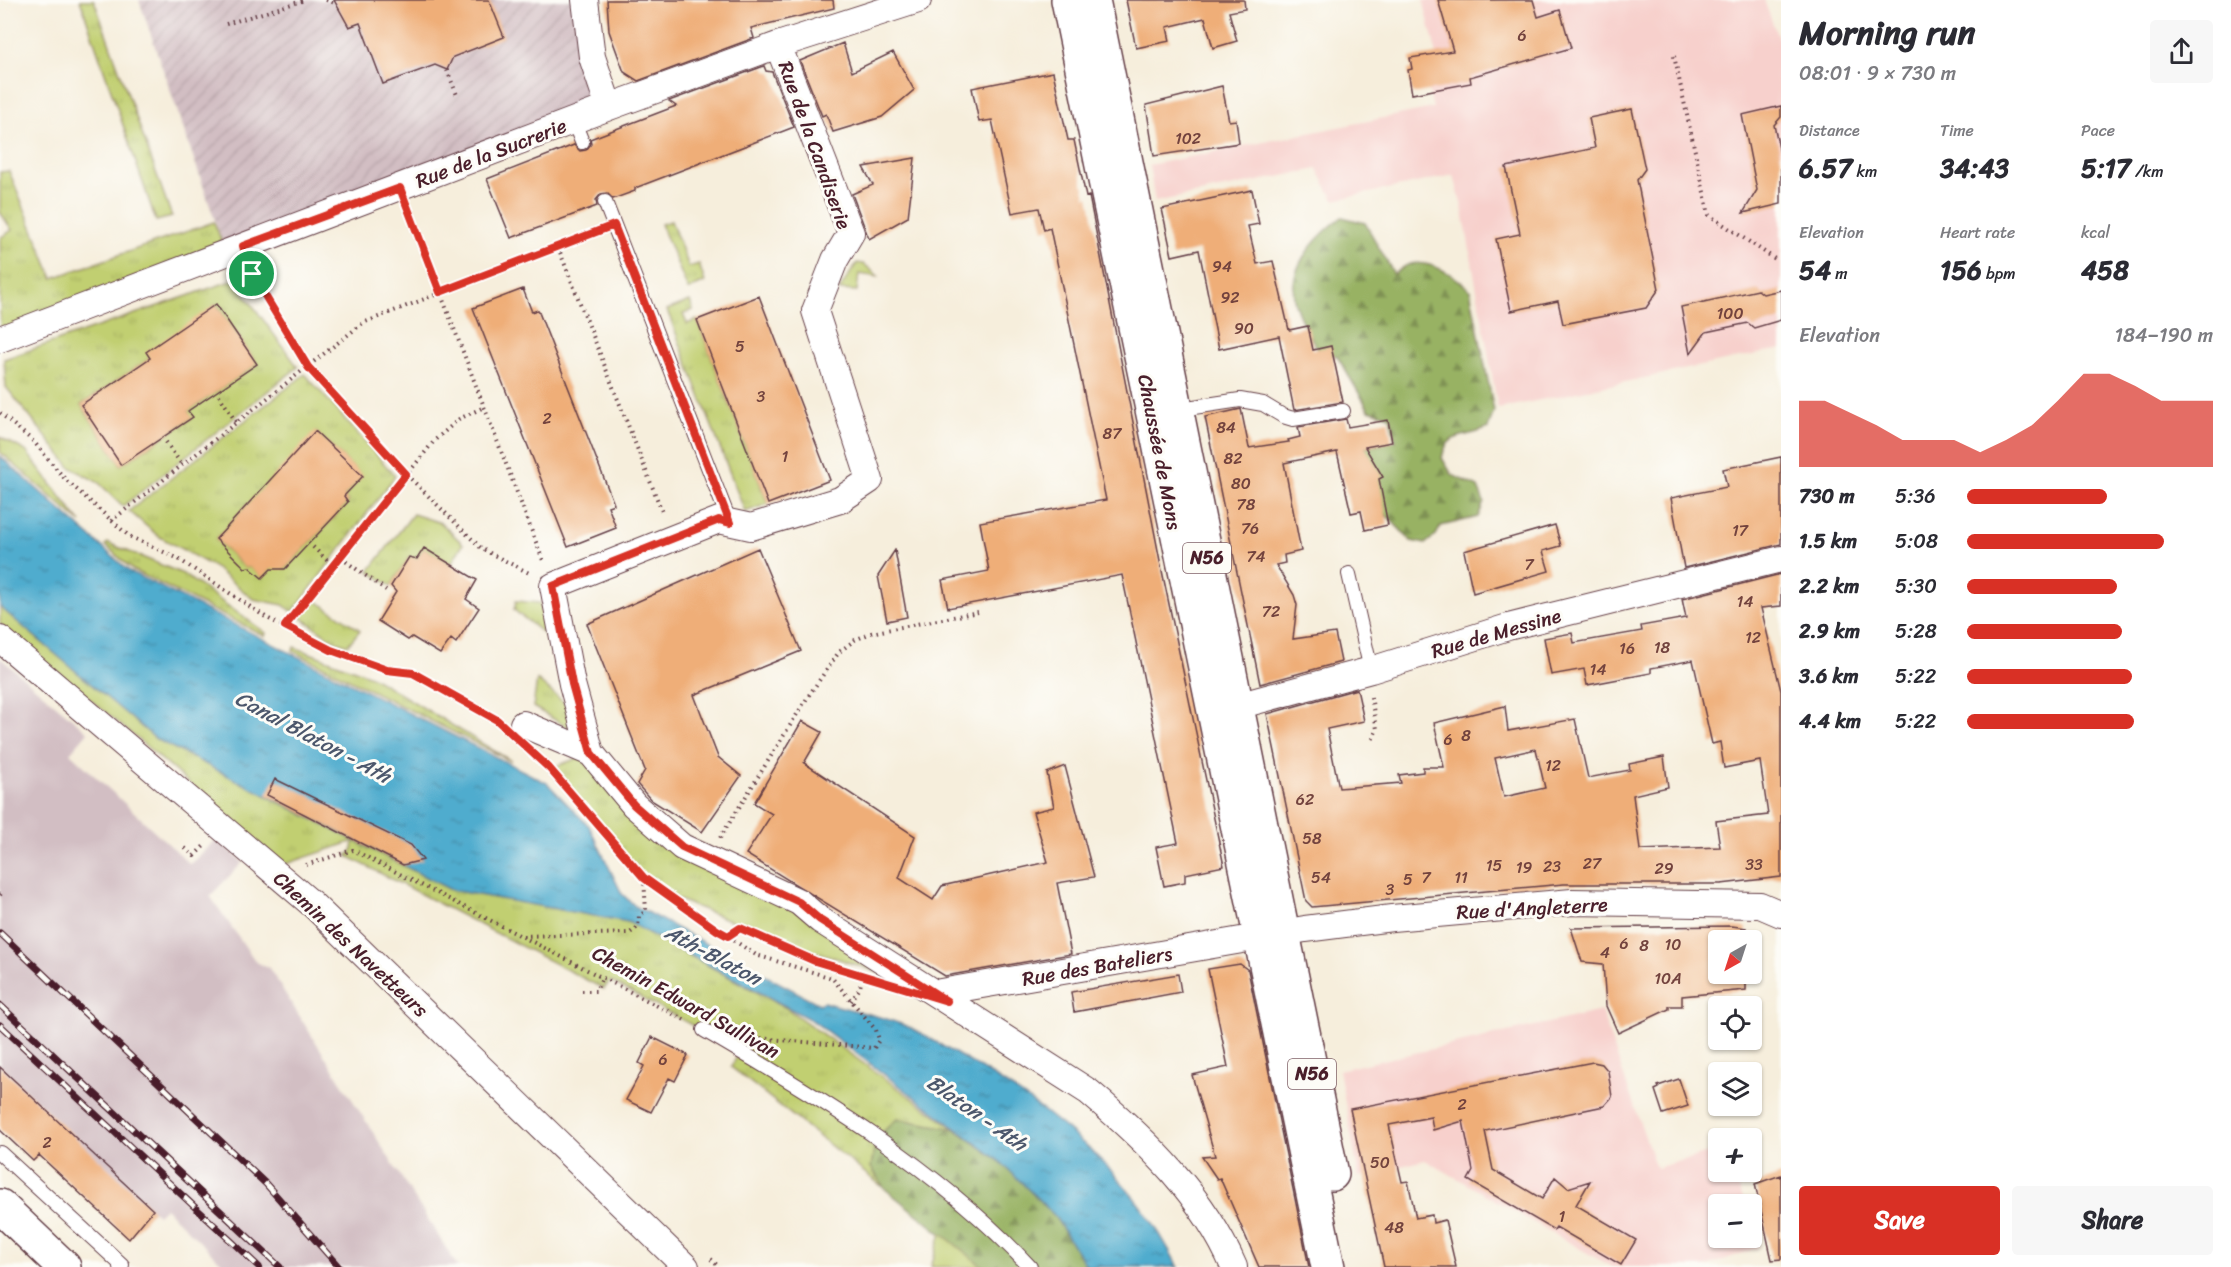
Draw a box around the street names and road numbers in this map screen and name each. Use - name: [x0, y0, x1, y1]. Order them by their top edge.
- street label: Rue de la Candiserie: [768, 56, 861, 235]
- street label: Rue de la Sucrerie: [410, 109, 572, 198]
- street label: Chaussée de Mons: [1127, 371, 1192, 534]
- road number: N56: [1183, 543, 1231, 573]
- street label: Rue de Messine: [1427, 598, 1566, 669]
- street label: Chemin des Navetteurs: [265, 863, 437, 1027]
- street label: Rue d'Angleterre: [1456, 887, 1609, 930]
- street label: Chemin Edward Sullivan: [585, 936, 786, 1069]
- street label: Rue des Bateliers: [1019, 936, 1176, 997]
- road number: N56: [1288, 1059, 1336, 1089]

